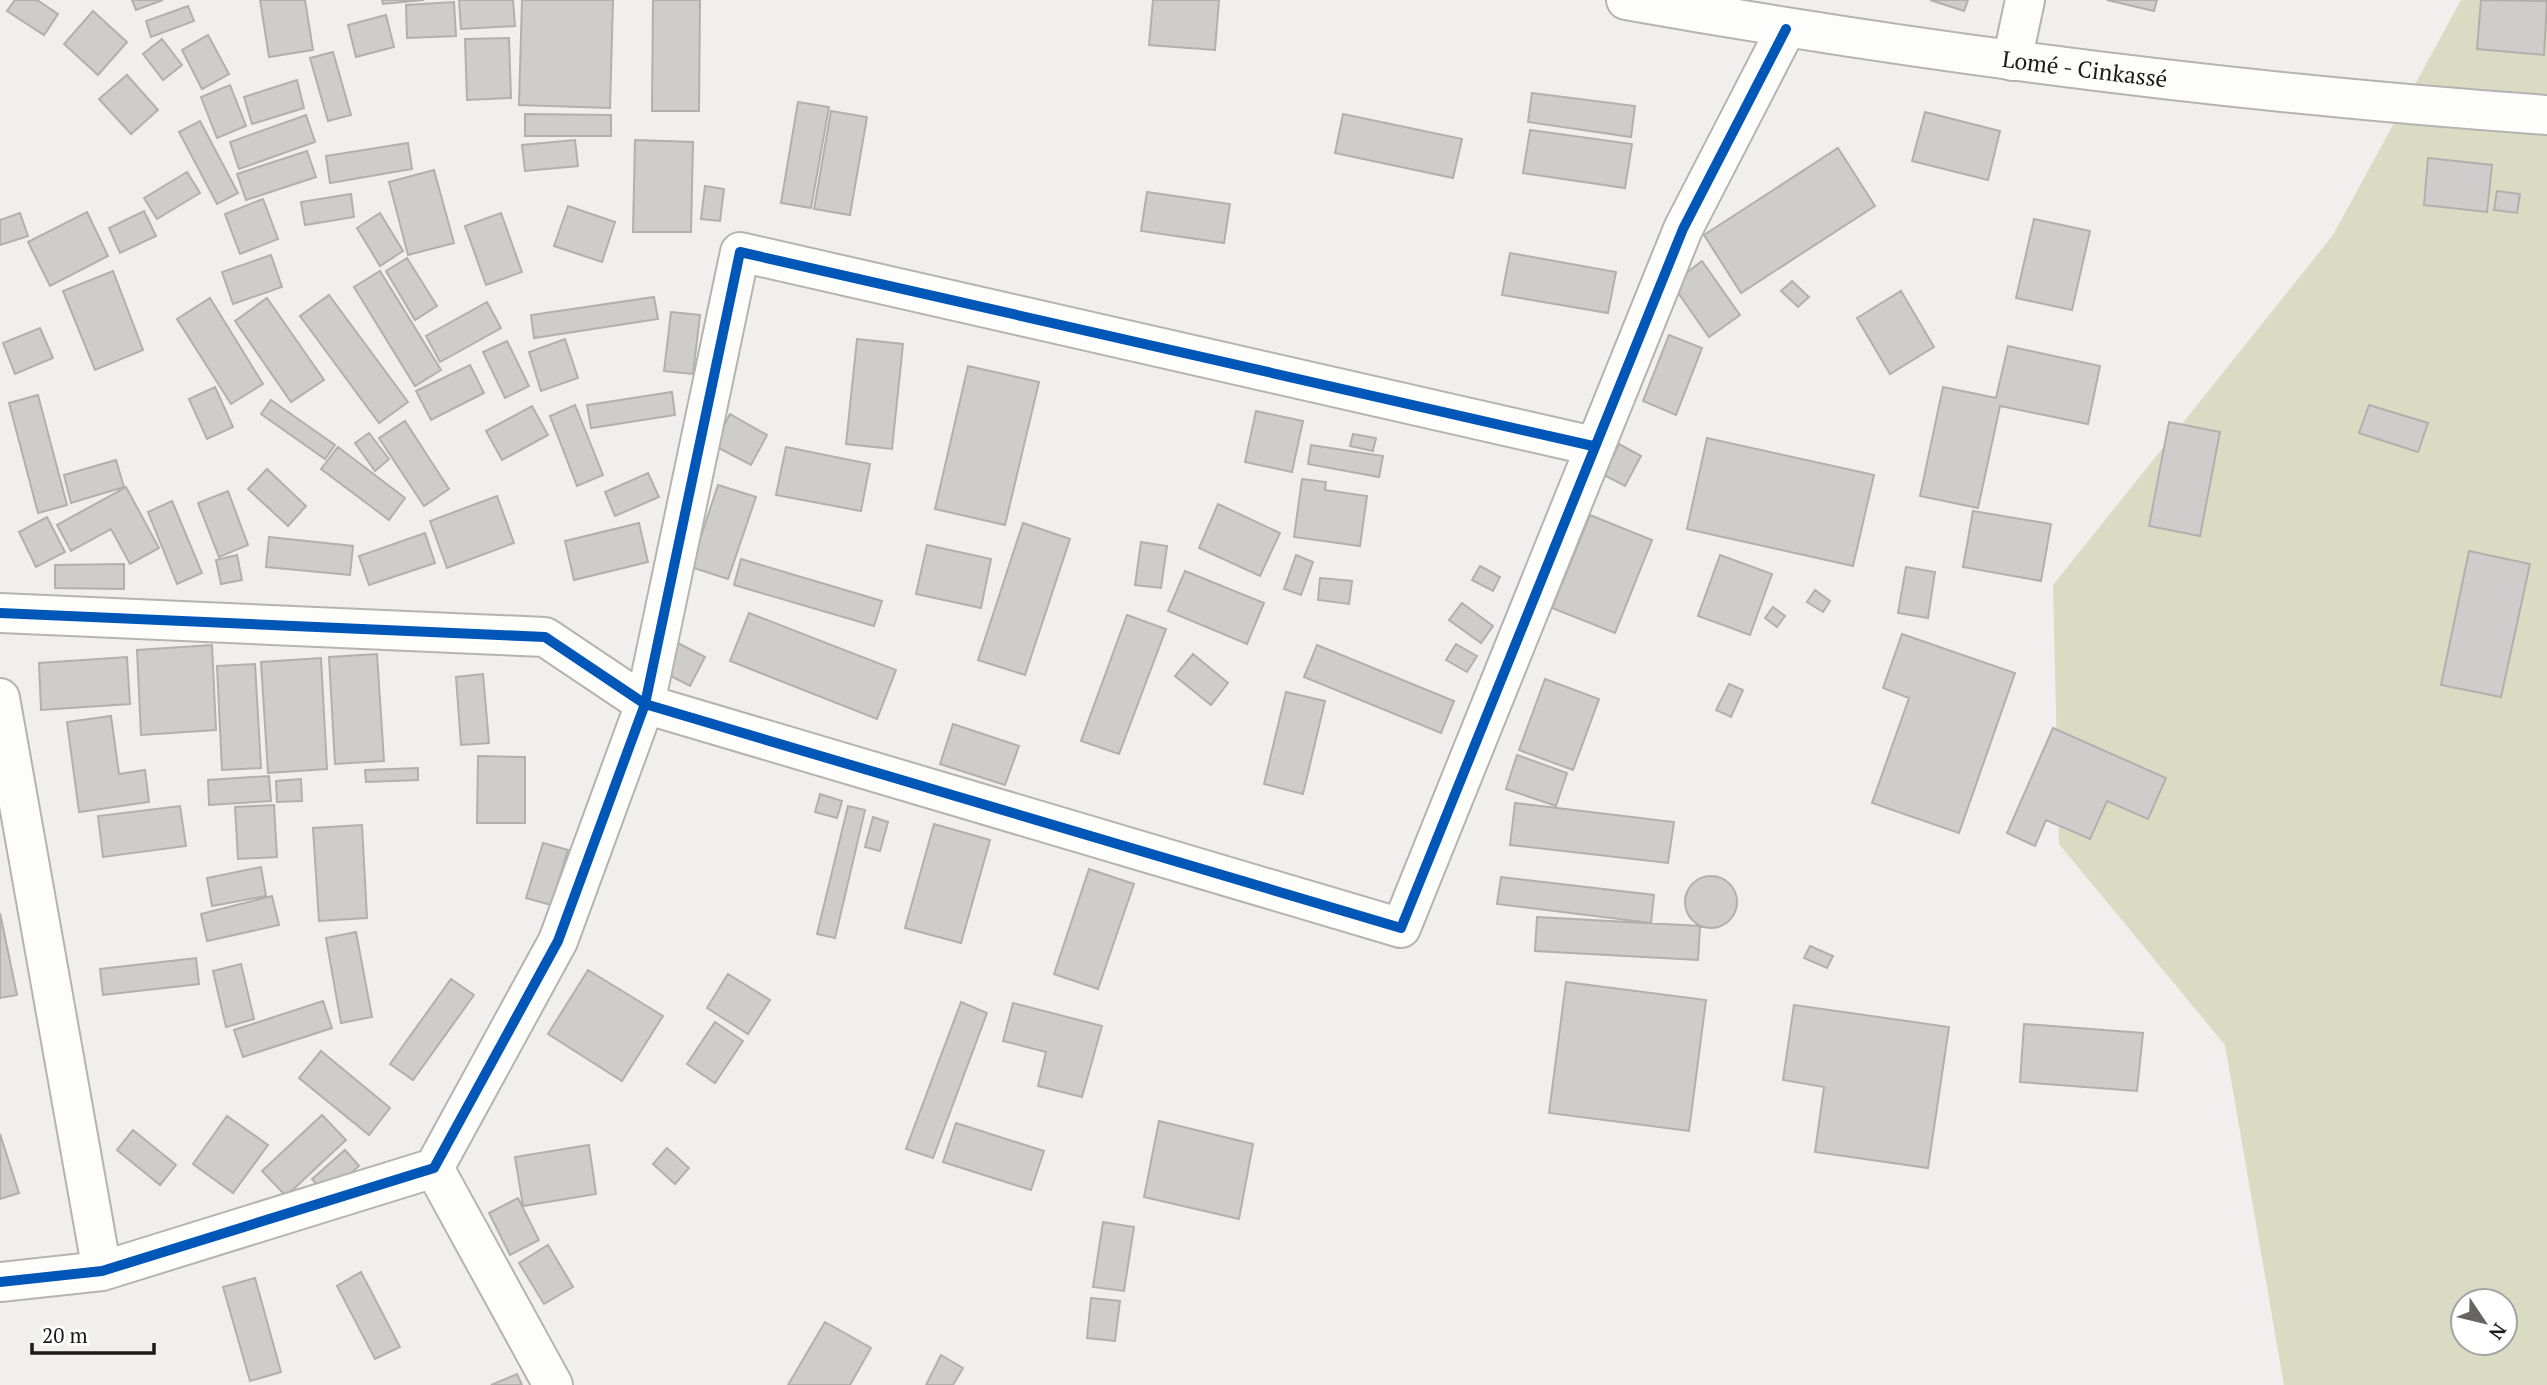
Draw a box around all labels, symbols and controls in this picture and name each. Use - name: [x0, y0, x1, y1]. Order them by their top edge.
- street label: Lomé - Cinkassé: [2000, 43, 2169, 94]
- north arrow: [2449, 1287, 2519, 1357]
- scale bar: [32, 1312, 154, 1356]
- text: N: [2484, 1319, 2513, 1346]
- text: 20 m: [42, 1321, 88, 1349]

